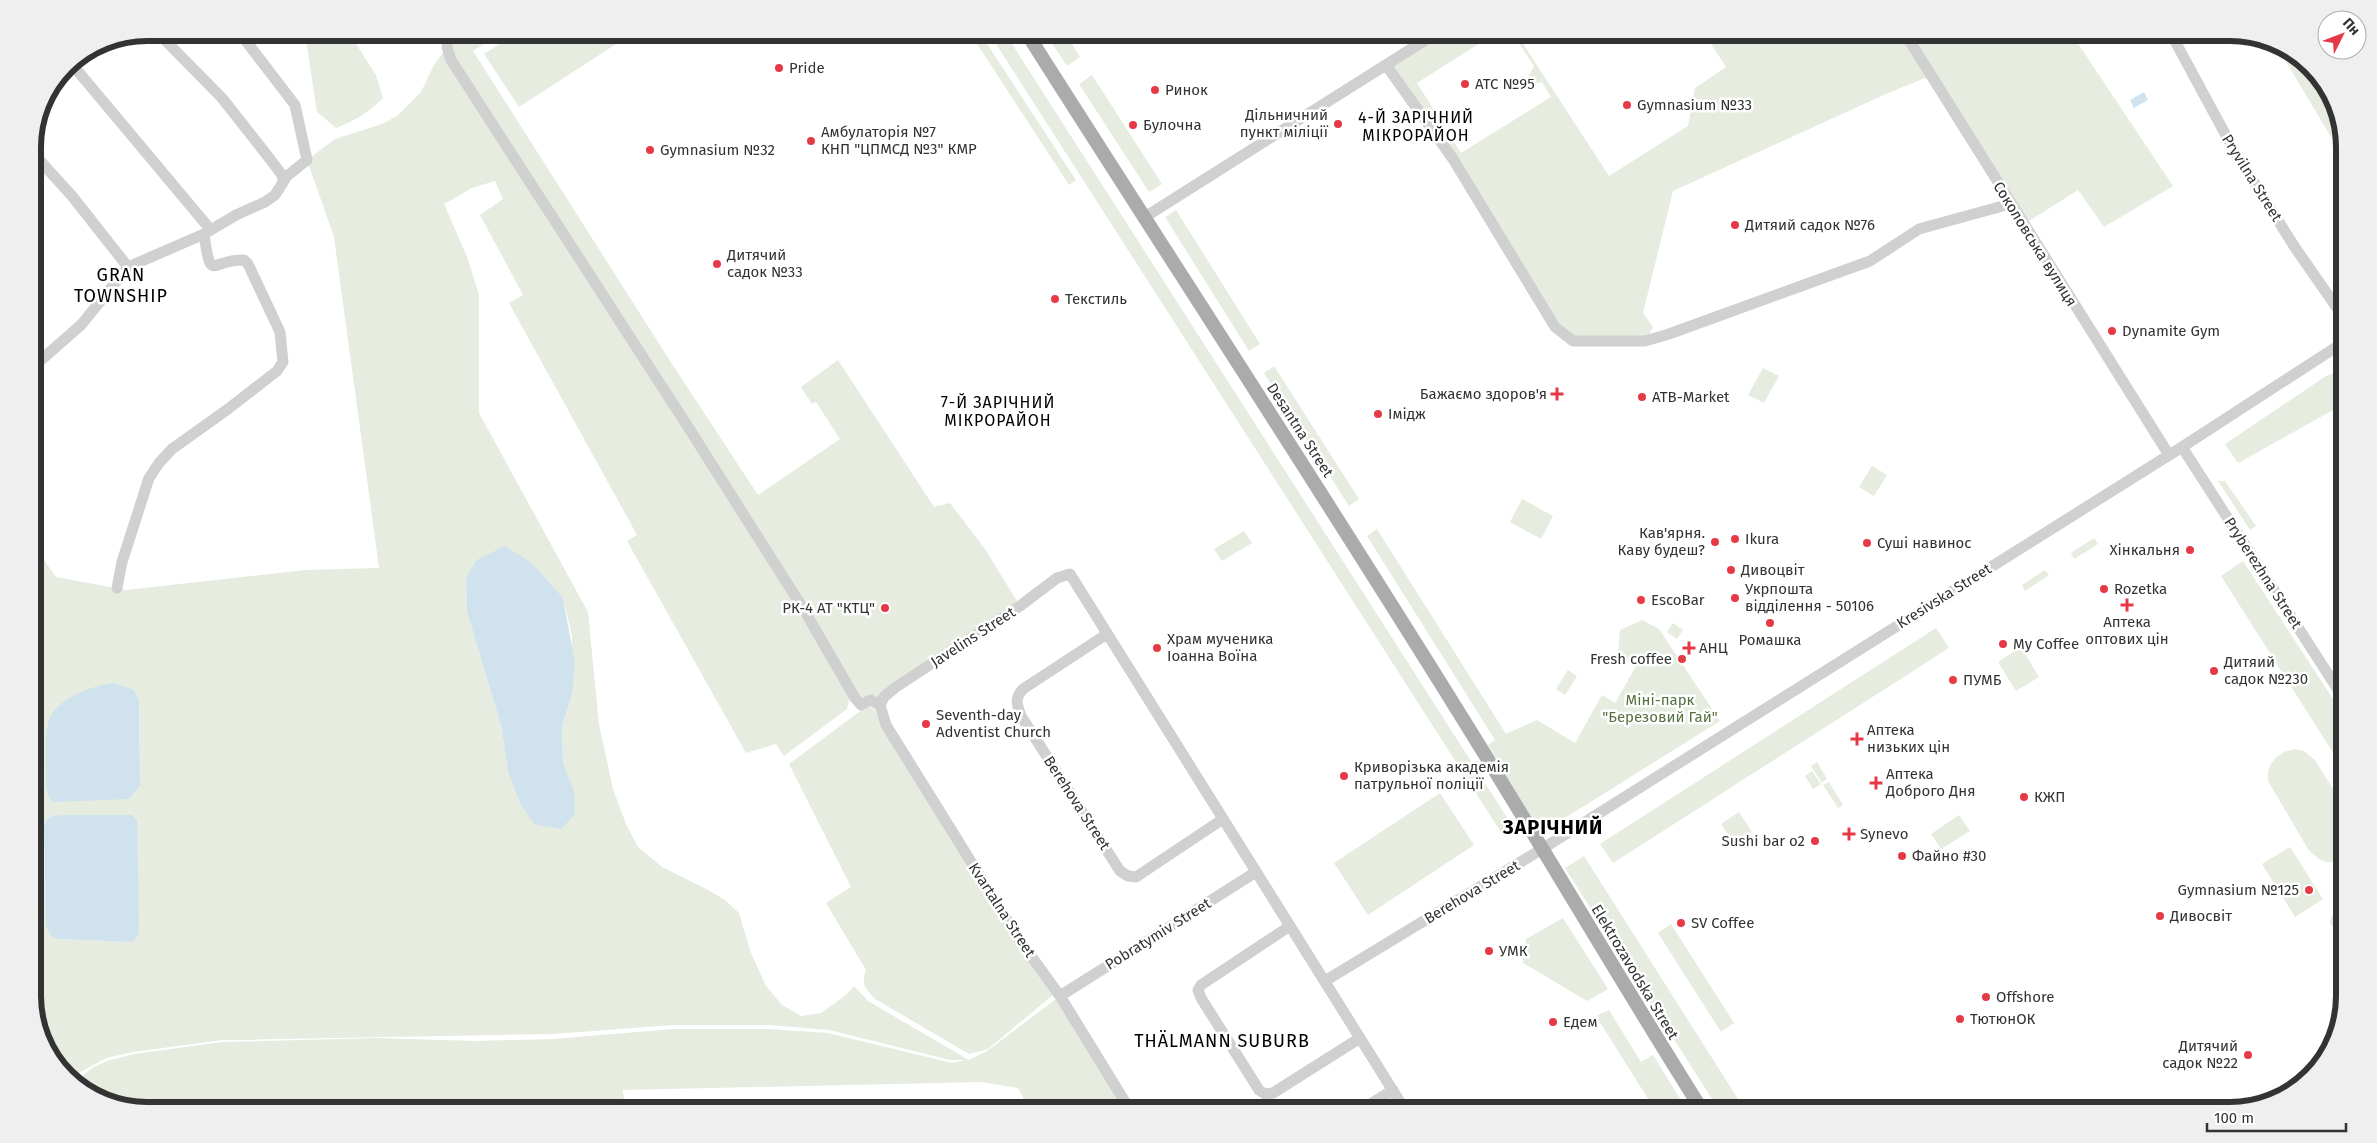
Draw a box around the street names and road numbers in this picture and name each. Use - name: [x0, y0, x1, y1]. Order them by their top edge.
- street label: Pryvilna Street: [2218, 131, 2286, 225]
- street label: Соколовська вулиця: [1989, 178, 2081, 310]
- street label: Desantna Street: [1263, 380, 1337, 481]
- street label: Pryberezhna Street: [2220, 514, 2306, 633]
- street label: Kresivska Street: [1893, 559, 1995, 632]
- street label: Javelins Street: [927, 603, 1019, 671]
- street label: Berehova Street: [1040, 753, 1114, 854]
- street label: Berehova Street: [1421, 856, 1524, 928]
- street label: Kvartalna Street: [965, 859, 1040, 961]
- street label: Pobratymiv Street: [1102, 894, 1215, 974]
- street label: Elektrozavodska Street: [1588, 901, 1683, 1043]

